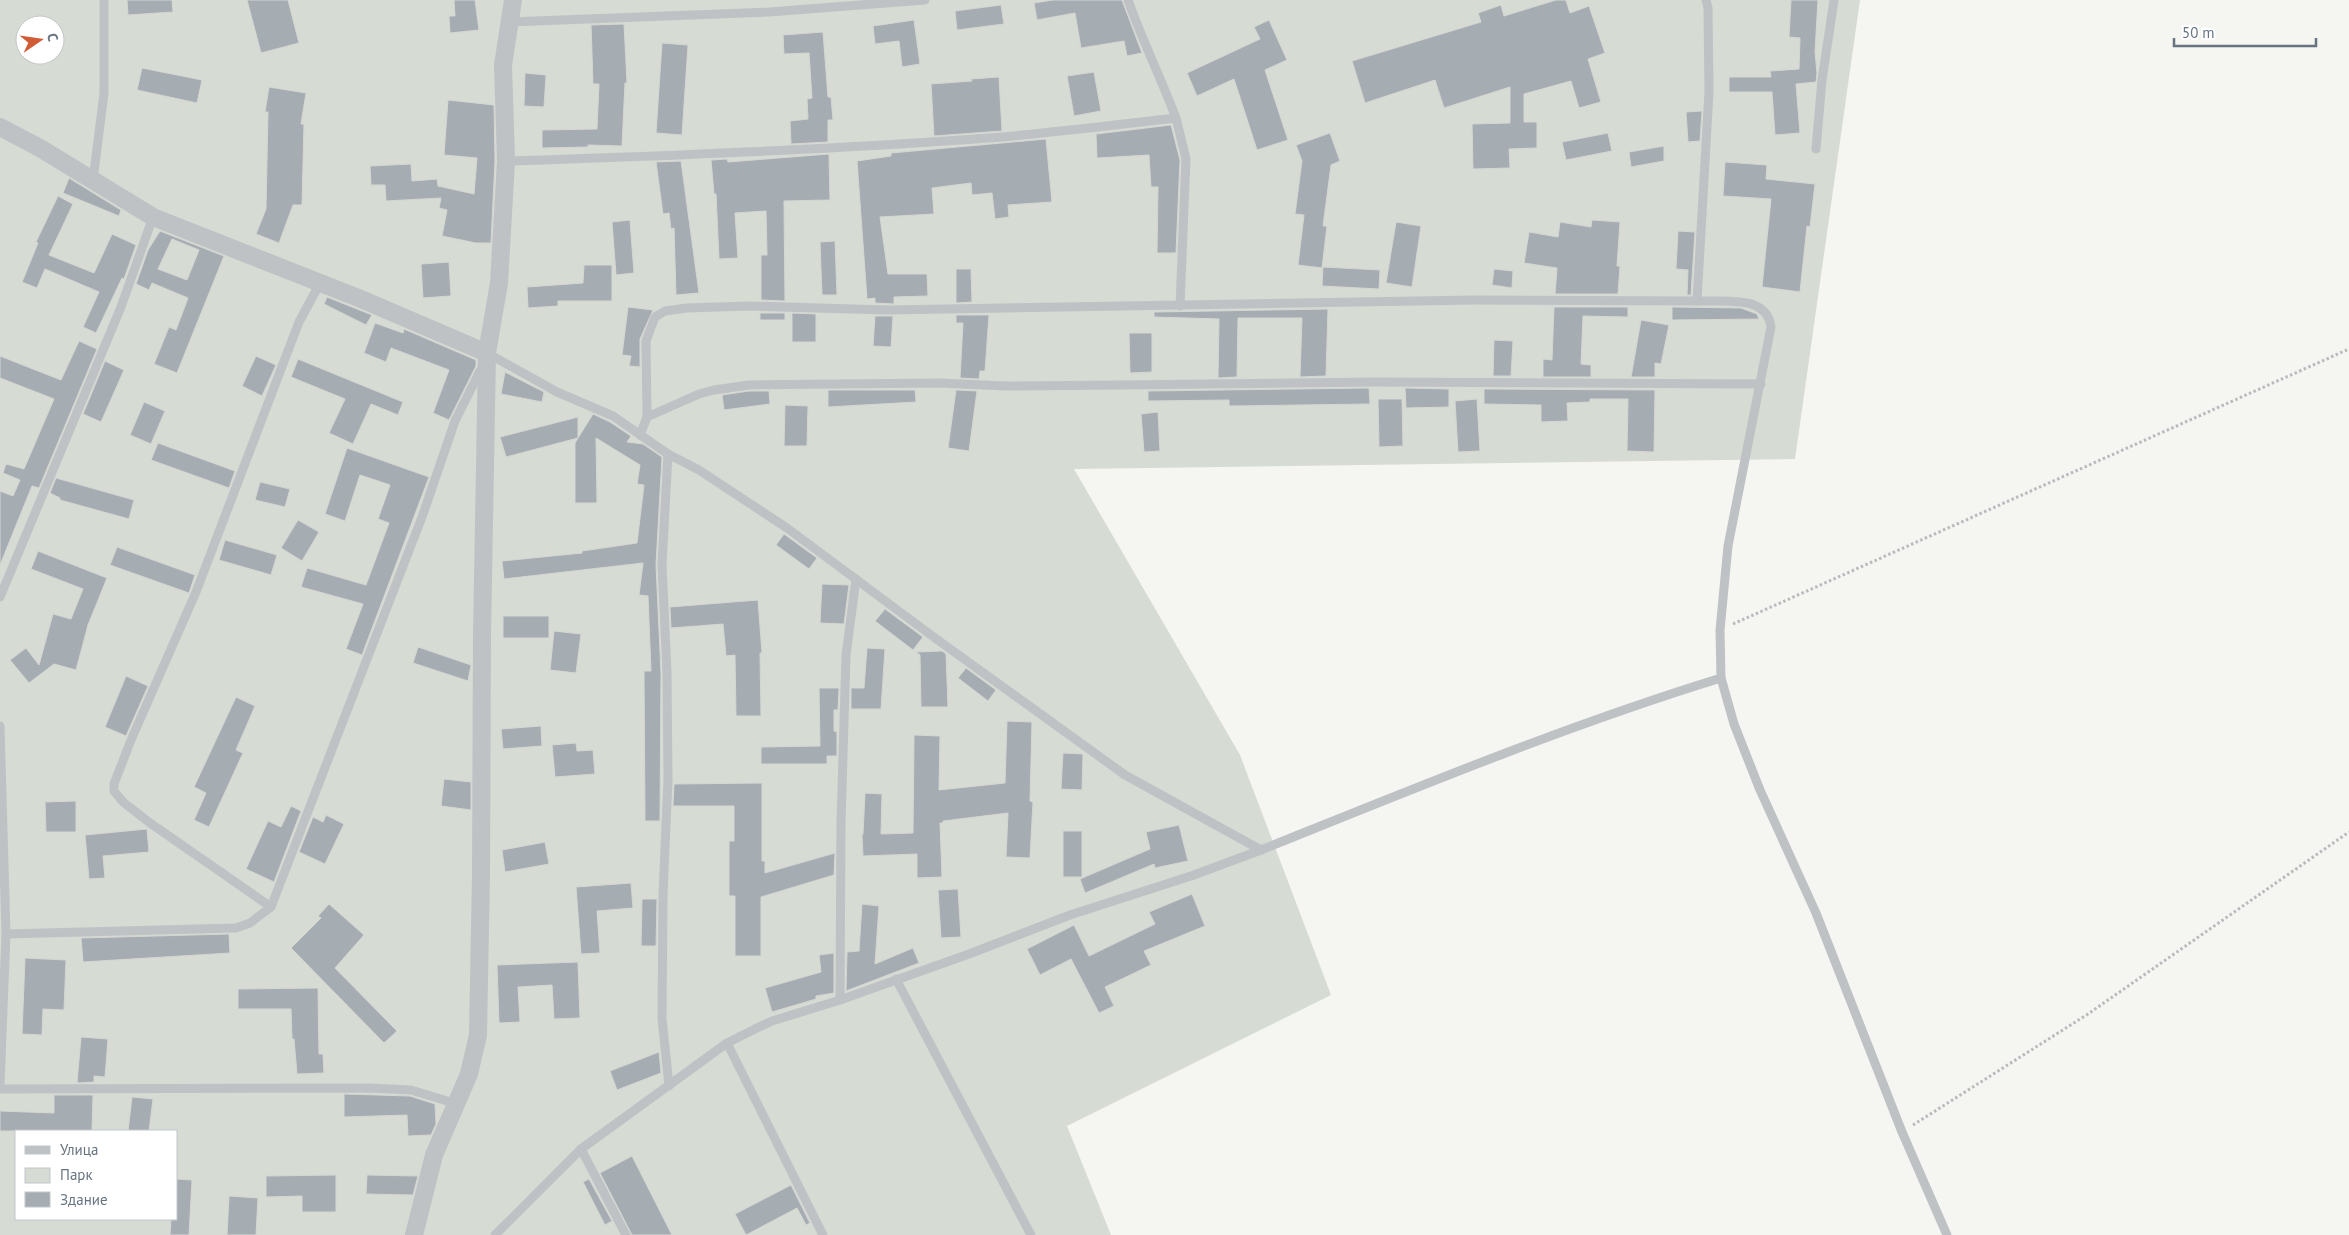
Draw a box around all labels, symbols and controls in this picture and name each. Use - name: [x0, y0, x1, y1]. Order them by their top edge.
- north arrow: [15, 15, 65, 65]
- scale bar: [2174, 15, 2316, 47]
- text: 50 m: [2182, 23, 2215, 42]
- text: С: [43, 31, 62, 43]
- legend: [15, 1130, 178, 1220]
- text: Улица: [60, 1140, 98, 1159]
- text: Парк: [60, 1165, 93, 1184]
- text: Здание: [60, 1190, 108, 1209]

